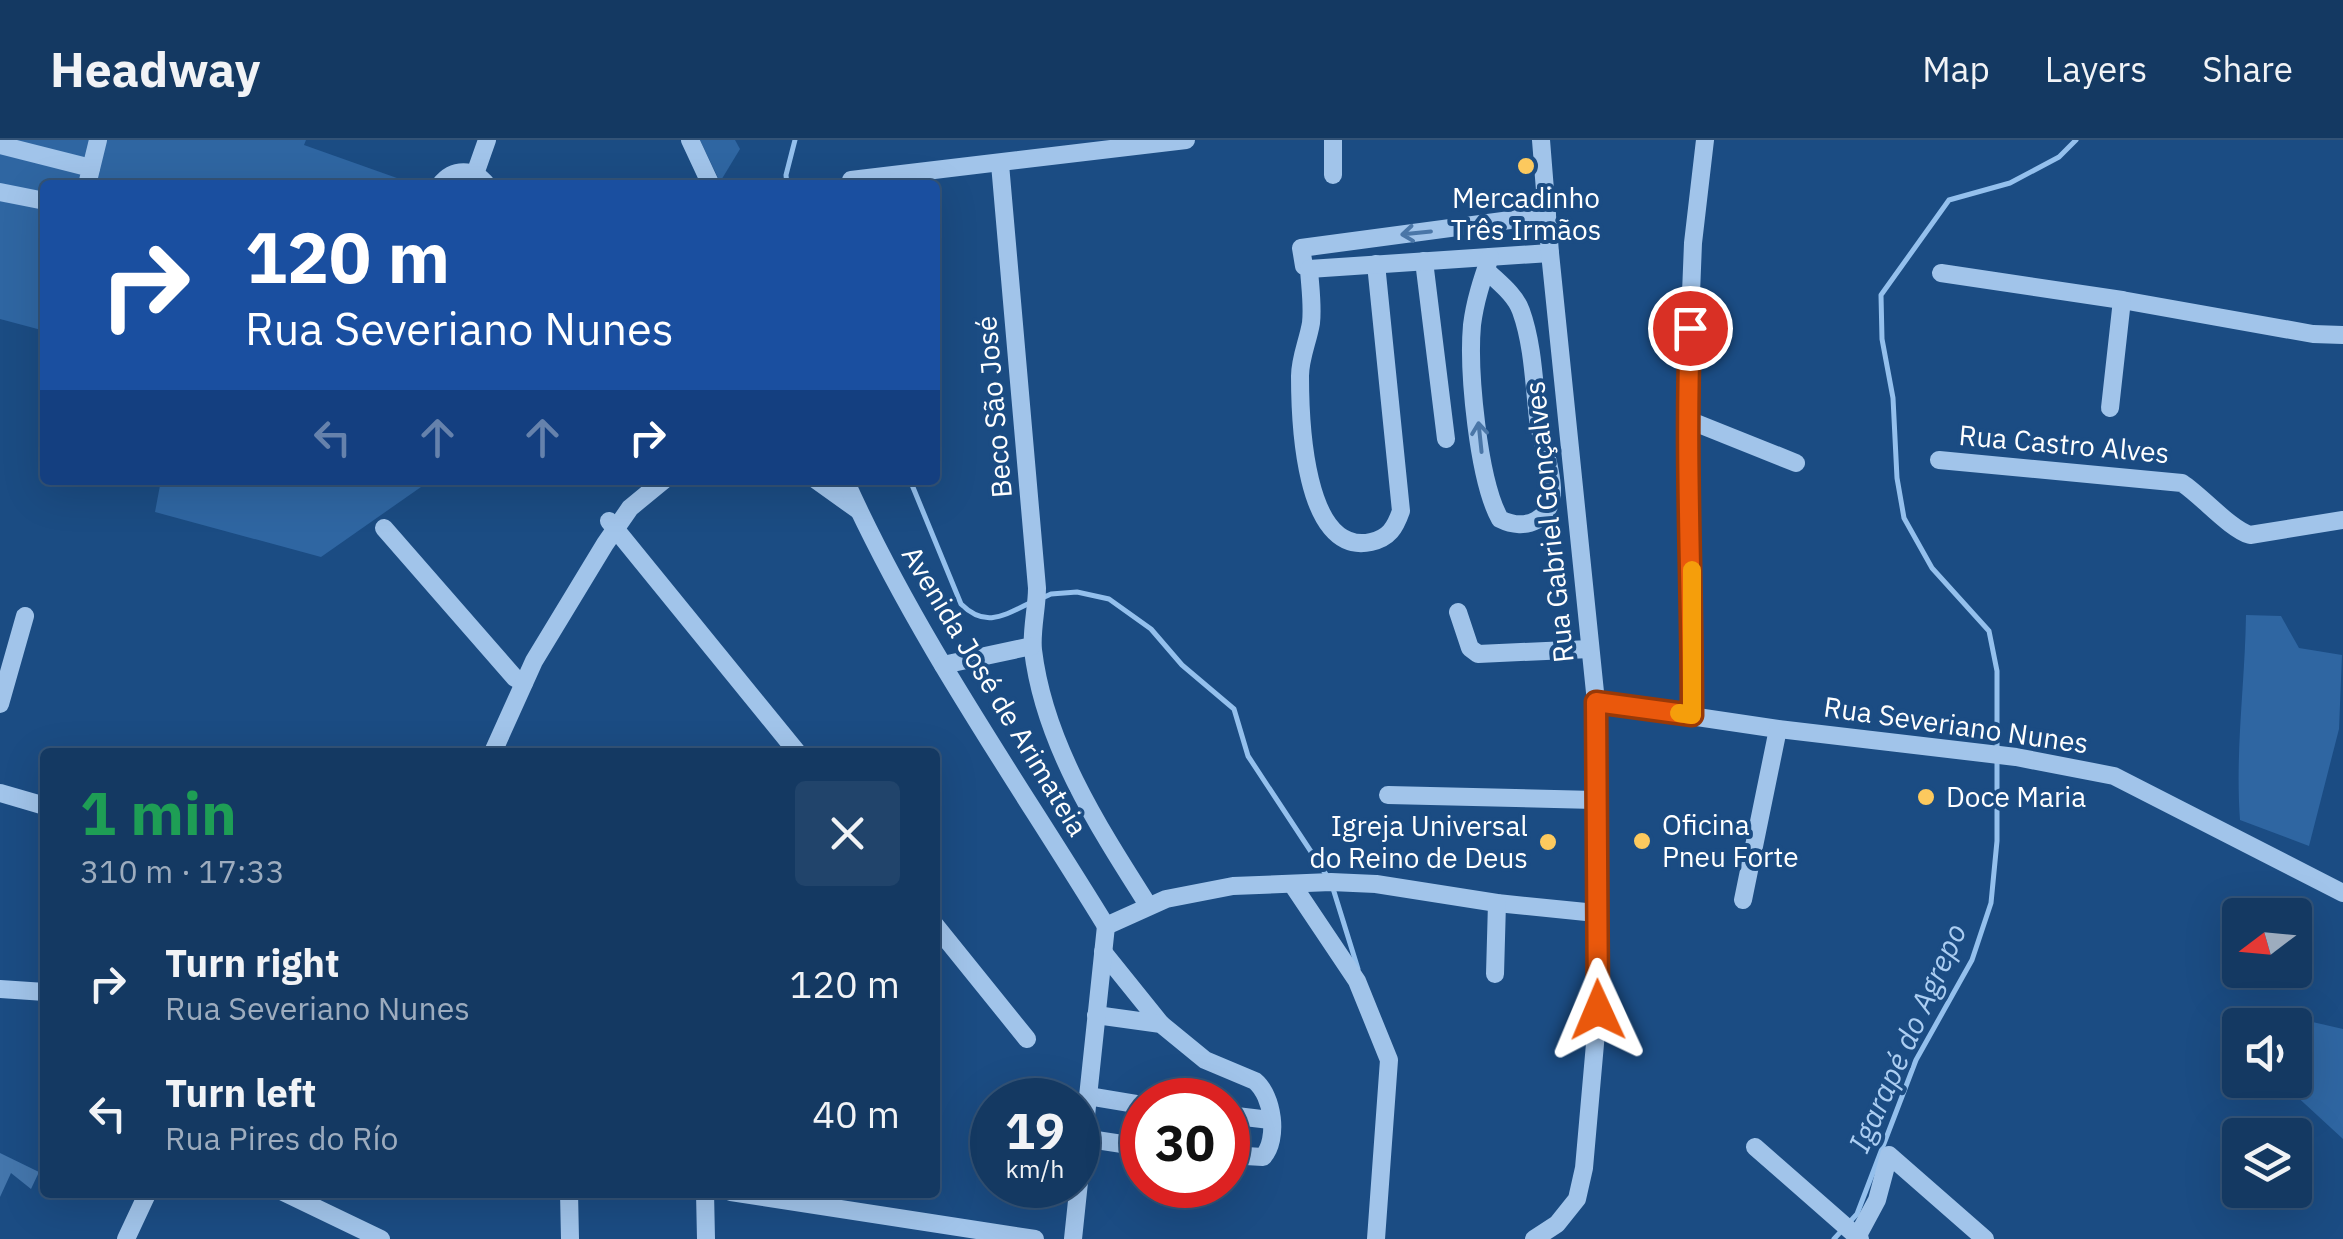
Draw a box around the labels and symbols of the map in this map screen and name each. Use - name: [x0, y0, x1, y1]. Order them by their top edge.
- marker: Mercadinho Três Irmãos: [1515, 155, 1537, 177]
- place label: Mercadinho Três Irmãos: [1451, 179, 1601, 248]
- one-way arrow: [1400, 224, 1432, 243]
- pin: [1648, 286, 1733, 371]
- street label: Beco São José: [967, 315, 1020, 499]
- street label: Rua Gabriel Gonçalves: [1515, 379, 1582, 665]
- street label: Rua Castro Alves: [1957, 416, 2171, 471]
- one-way arrow: [1470, 422, 1489, 454]
- street label: Avenida José de Arimateia: [894, 539, 1097, 843]
- street label: Rua Severiano Nunes: [1821, 688, 2091, 761]
- place label: Doce Maria: [1946, 778, 2086, 815]
- marker: Doce Maria: [1915, 786, 1937, 808]
- place label: Oficina Pneu Forte: [1662, 806, 1799, 875]
- place label: Igreja Universal do Reino de Deus: [1309, 807, 1528, 876]
- marker: Oficina Pneu Forte: [1631, 830, 1653, 852]
- marker: Igreja Universal do Reino de Deus: [1537, 831, 1559, 853]
- north arrow: [2222, 898, 2312, 988]
- water label: Igarapé do Agrepo: [1839, 917, 1975, 1158]
- position arrow: [1546, 958, 1650, 1062]
- speed limit sign: 30: [1120, 1078, 1250, 1208]

